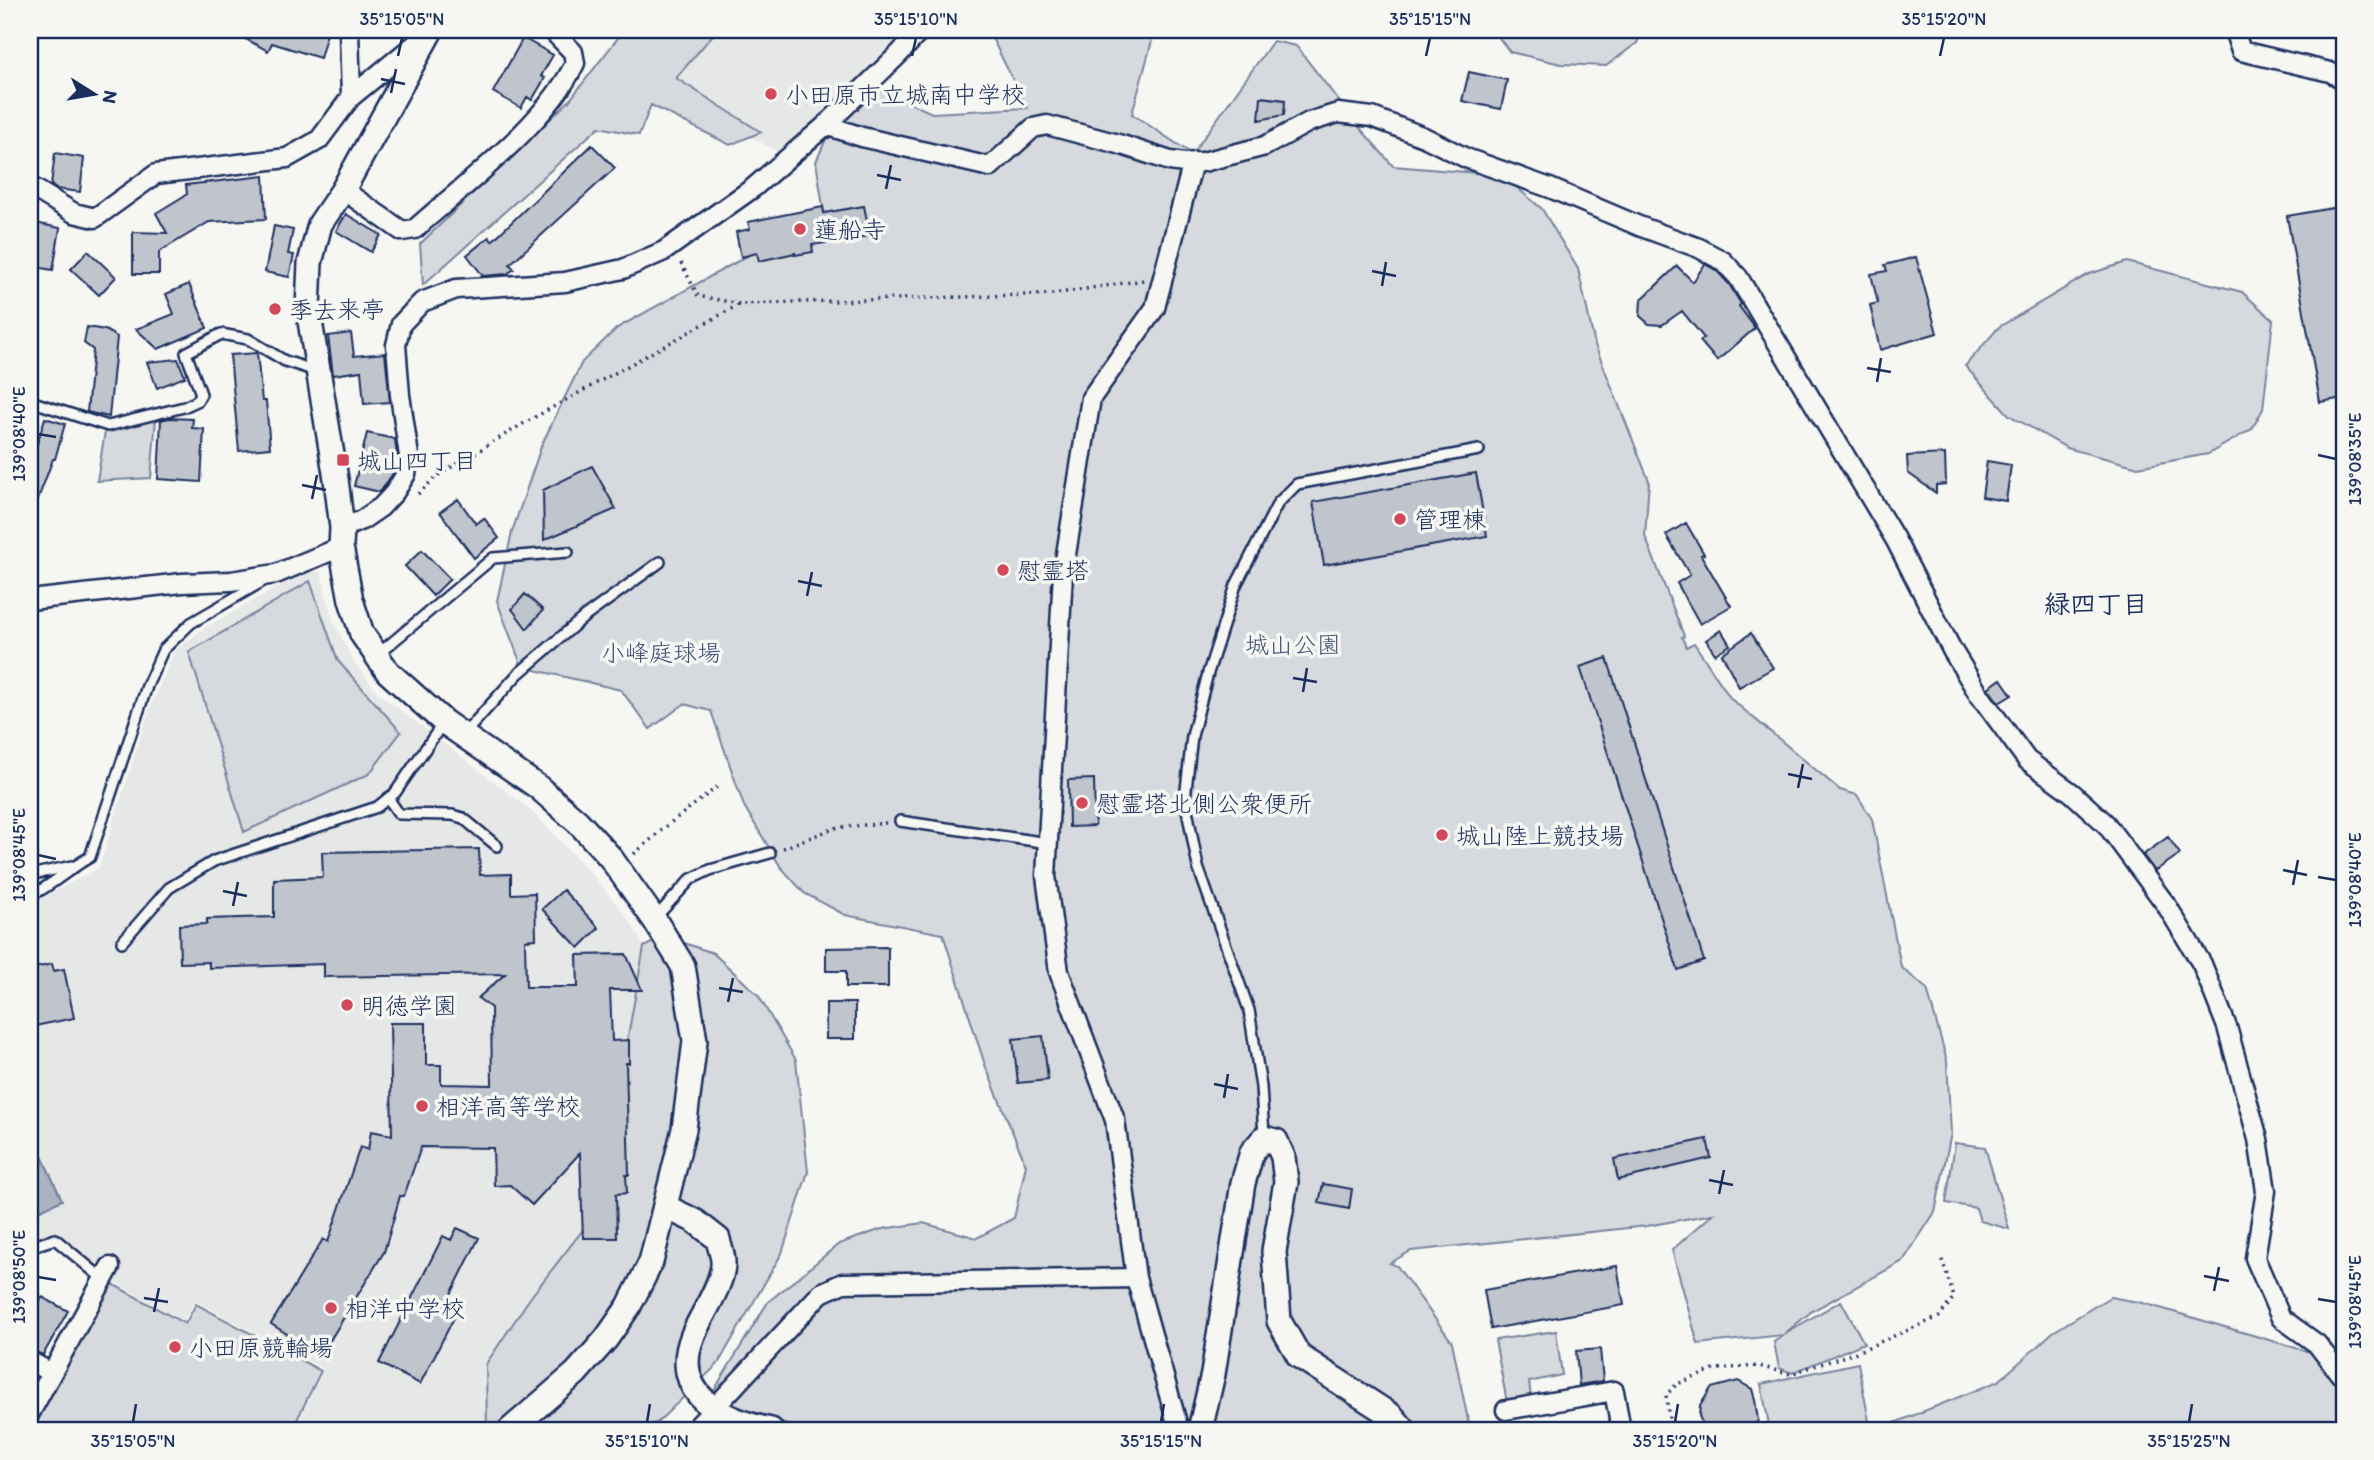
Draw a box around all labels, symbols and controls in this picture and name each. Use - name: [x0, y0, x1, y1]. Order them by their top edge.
- text: 35°15'05"N: [360, 8, 444, 30]
- text: 35°15'10"N: [874, 8, 958, 30]
- text: 35°15'15"N: [1389, 8, 1471, 30]
- text: 35°15'20"N: [1902, 8, 1987, 30]
- north arrow: [60, 60, 130, 130]
- place label: 小田原市立城南中学校: [785, 80, 1025, 109]
- marker: 小田原市立城南中学校: [763, 86, 779, 102]
- text: N: [98, 89, 123, 106]
- place label: 蓮船寺: [814, 215, 886, 244]
- marker: 蓮船寺: [792, 221, 808, 237]
- place label: 季去来亭: [289, 295, 385, 324]
- marker: 季去来亭: [267, 301, 283, 317]
- text: 139°08'40"E: [8, 386, 30, 482]
- text: 139°08'35"E: [2344, 412, 2366, 505]
- place label: 城山四丁目: [357, 446, 477, 475]
- marker: 城山四丁目: [335, 452, 351, 468]
- place label: 管理棟: [1414, 505, 1486, 534]
- marker: 管理棟: [1392, 511, 1408, 527]
- place label: 慰霊塔: [1017, 556, 1089, 585]
- marker: 慰霊塔: [995, 562, 1011, 578]
- district label: 緑四丁目: [2044, 588, 2148, 620]
- park label: 城山公園: [1245, 630, 1341, 659]
- park label: 小峰庭球場: [601, 638, 721, 667]
- place label: 慰霊塔北側公衆便所: [1096, 789, 1312, 818]
- marker: 慰霊塔北側公衆便所: [1074, 795, 1090, 811]
- text: 139°08'45"E: [8, 808, 30, 902]
- place label: 城山陸上競技場: [1456, 821, 1624, 850]
- marker: 城山陸上競技場: [1434, 827, 1450, 843]
- text: 139°08'40"E: [2344, 832, 2366, 928]
- place label: 明徳学園: [361, 991, 457, 1020]
- marker: 明徳学園: [339, 997, 355, 1013]
- place label: 相洋高等学校: [436, 1092, 580, 1121]
- marker: 相洋高等学校: [414, 1098, 430, 1114]
- text: 139°08'50"E: [8, 1230, 30, 1324]
- text: 139°08'45"E: [2344, 1255, 2366, 1349]
- place label: 相洋中学校: [345, 1294, 465, 1323]
- marker: 相洋中学校: [323, 1300, 339, 1316]
- place label: 小田原競輪場: [189, 1333, 333, 1362]
- marker: 小田原競輪場: [167, 1339, 183, 1355]
- text: 35°15'05"N: [91, 1430, 175, 1452]
- text: 35°15'10"N: [605, 1430, 689, 1452]
- text: 35°15'15"N: [1120, 1430, 1202, 1452]
- text: 35°15'20"N: [1633, 1430, 1718, 1452]
- text: 35°15'25"N: [2147, 1430, 2231, 1452]

